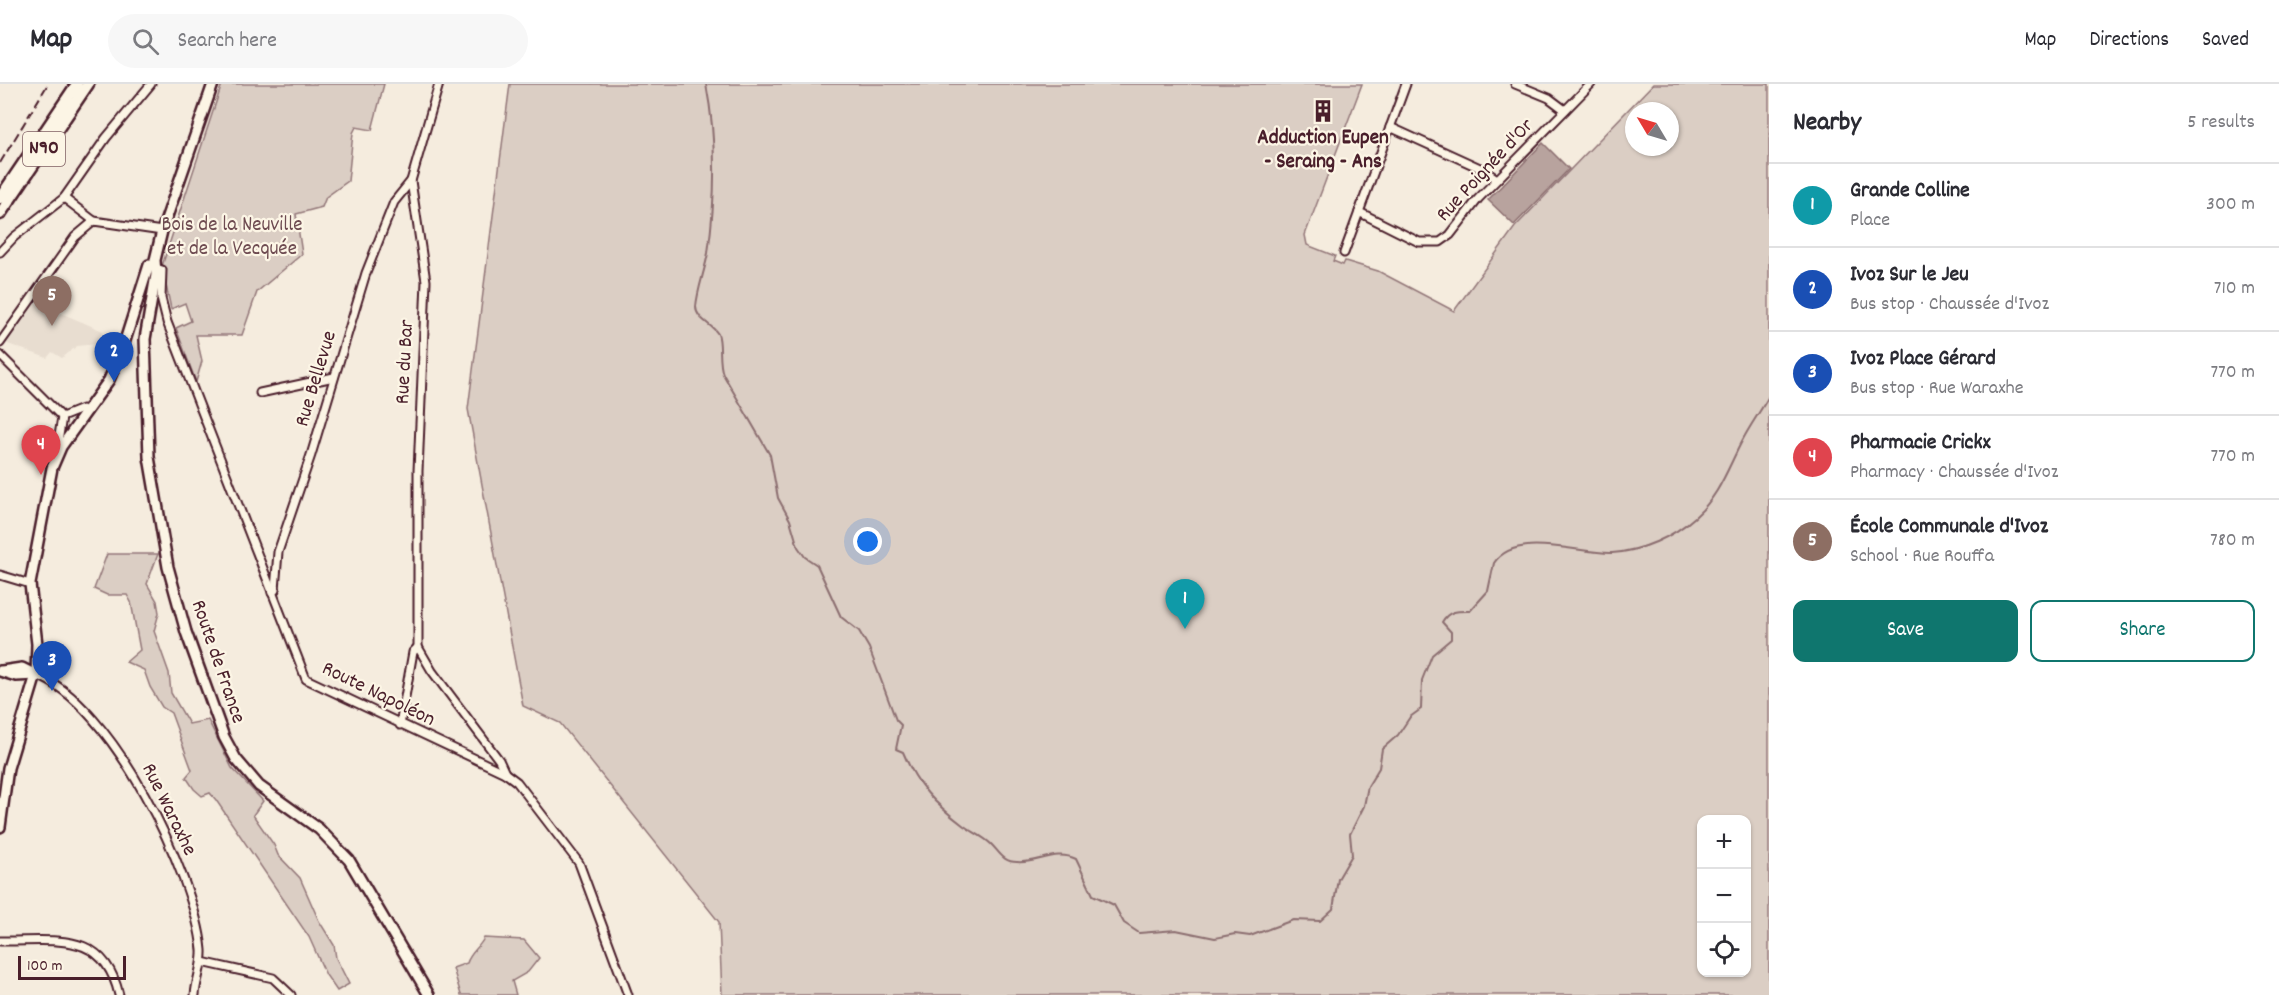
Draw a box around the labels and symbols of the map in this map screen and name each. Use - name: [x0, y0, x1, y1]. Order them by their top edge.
- building icon: Adduction Eupen - Seraing - Ans: [1310, 98, 1336, 124]
- north arrow: [1625, 102, 1679, 156]
- street label: Rue Poignée d'Or: [1430, 112, 1542, 229]
- place label: Adduction Eupen - Seraing - Ans: [1257, 124, 1389, 178]
- road number: N90: [23, 132, 65, 166]
- park label: Bois de la Neuville et de la Vecquée: [162, 211, 302, 265]
- pin: 5: [32, 276, 72, 326]
- street label: Rue du Bar: [389, 319, 423, 405]
- street label: Rue Bellevue: [288, 327, 346, 431]
- pin: 2: [94, 332, 134, 382]
- pin: 4: [22, 426, 60, 475]
- your location: [853, 527, 882, 556]
- pin: 1: [1166, 580, 1204, 629]
- street label: Route de France: [182, 596, 252, 728]
- pin: 3: [32, 642, 72, 691]
- street label: Route Napoléon: [316, 655, 440, 735]
- street label: Rue Waraxhe: [133, 759, 203, 861]
- scale bar: [18, 953, 126, 980]

